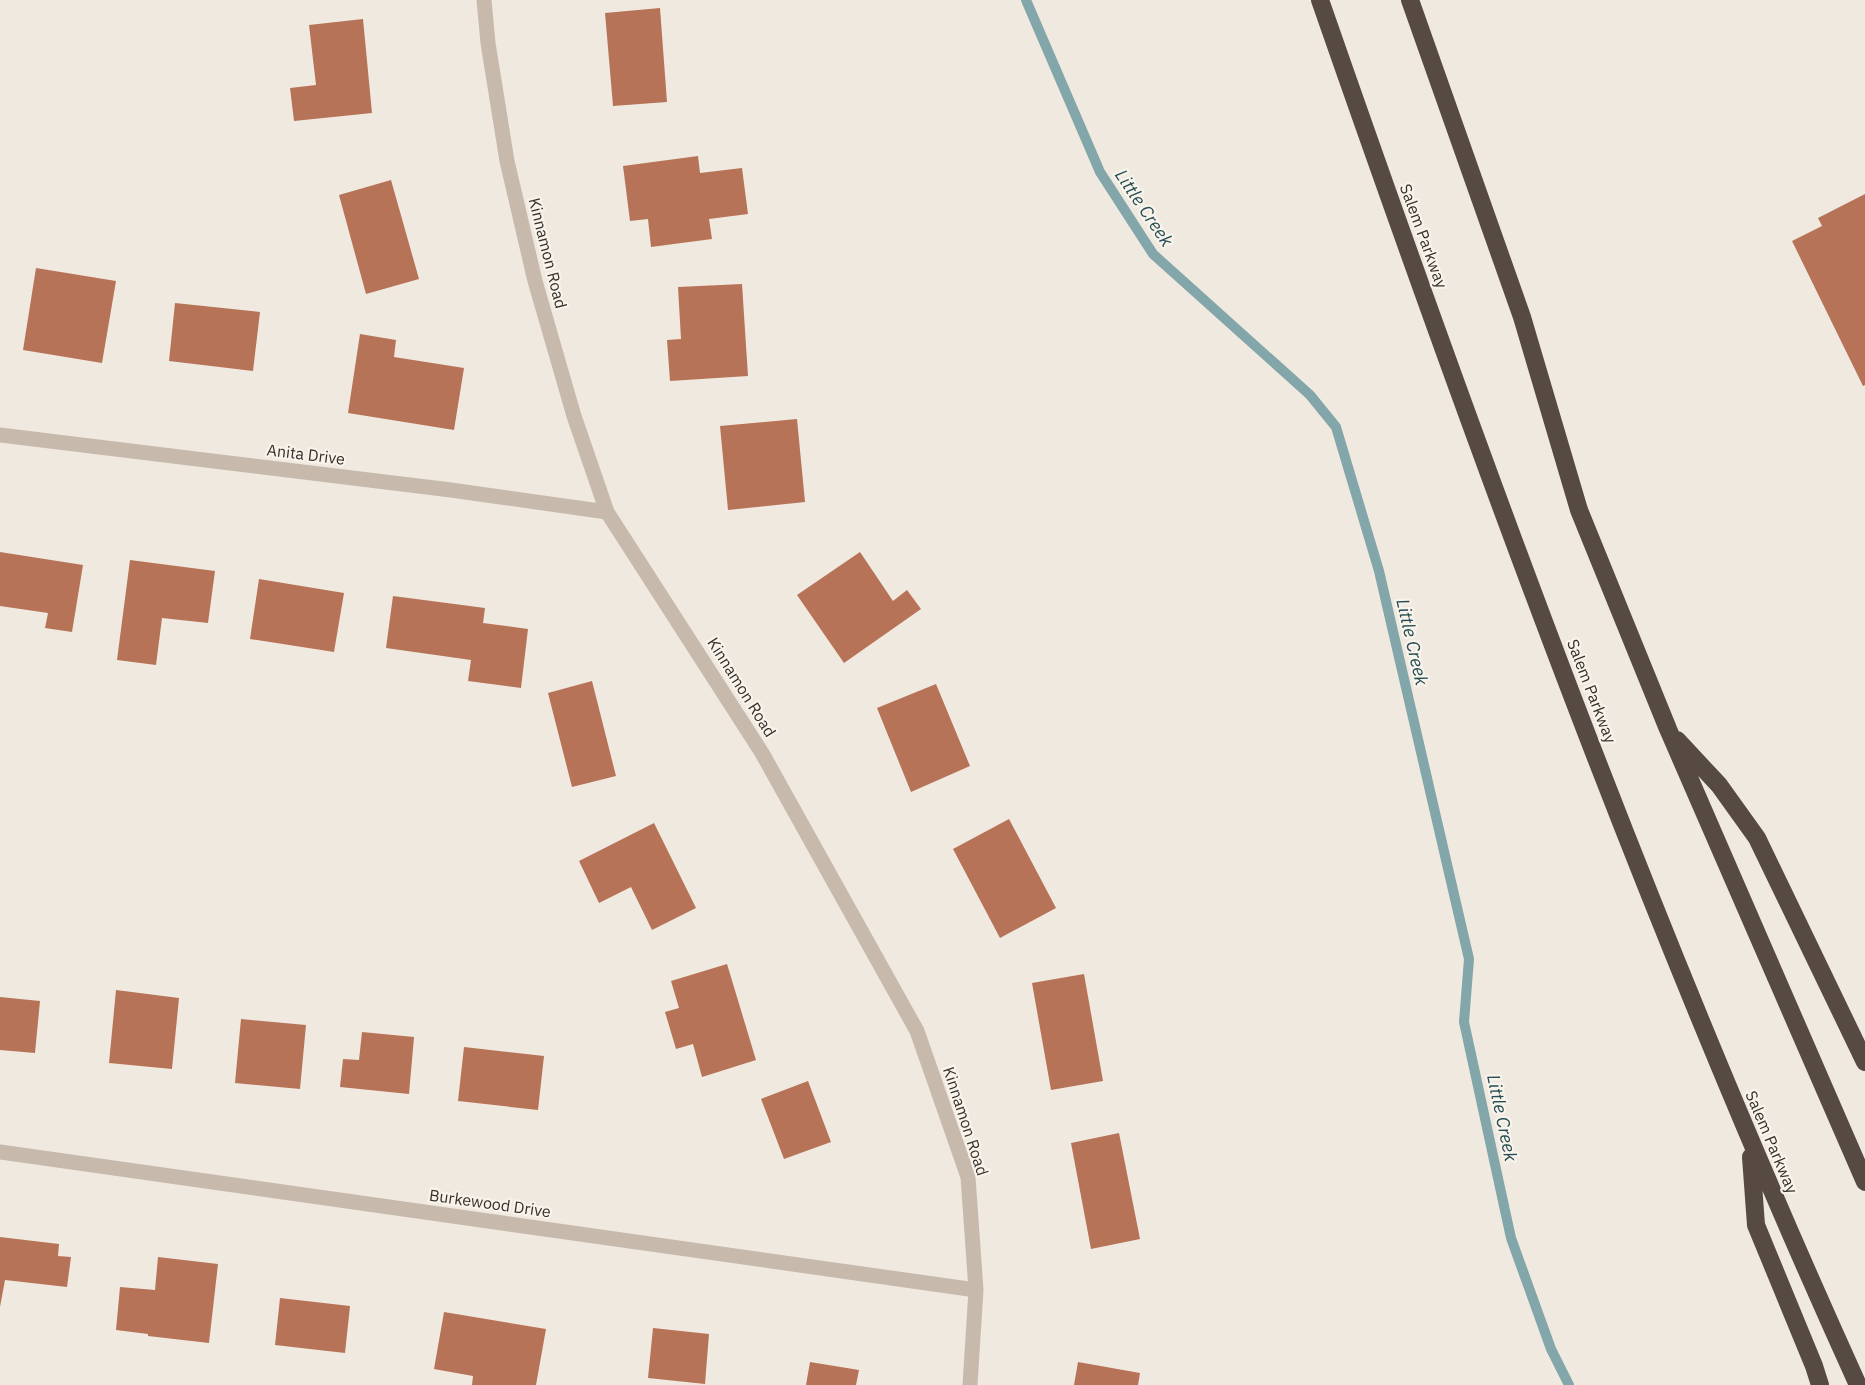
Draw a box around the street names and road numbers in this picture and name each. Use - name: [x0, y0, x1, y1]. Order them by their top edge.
- street label: Salem Parkway: [1396, 181, 1452, 291]
- street label: Kinnamon Road: [525, 196, 571, 310]
- street label: Anita Drive: [266, 439, 346, 469]
- street label: Kinnamon Road: [703, 634, 781, 740]
- street label: Salem Parkway: [1563, 636, 1621, 746]
- street label: Kinnamon Road: [939, 1064, 993, 1178]
- street label: Salem Parkway: [1741, 1088, 1803, 1196]
- street label: Burkewood Drive: [428, 1185, 552, 1221]

